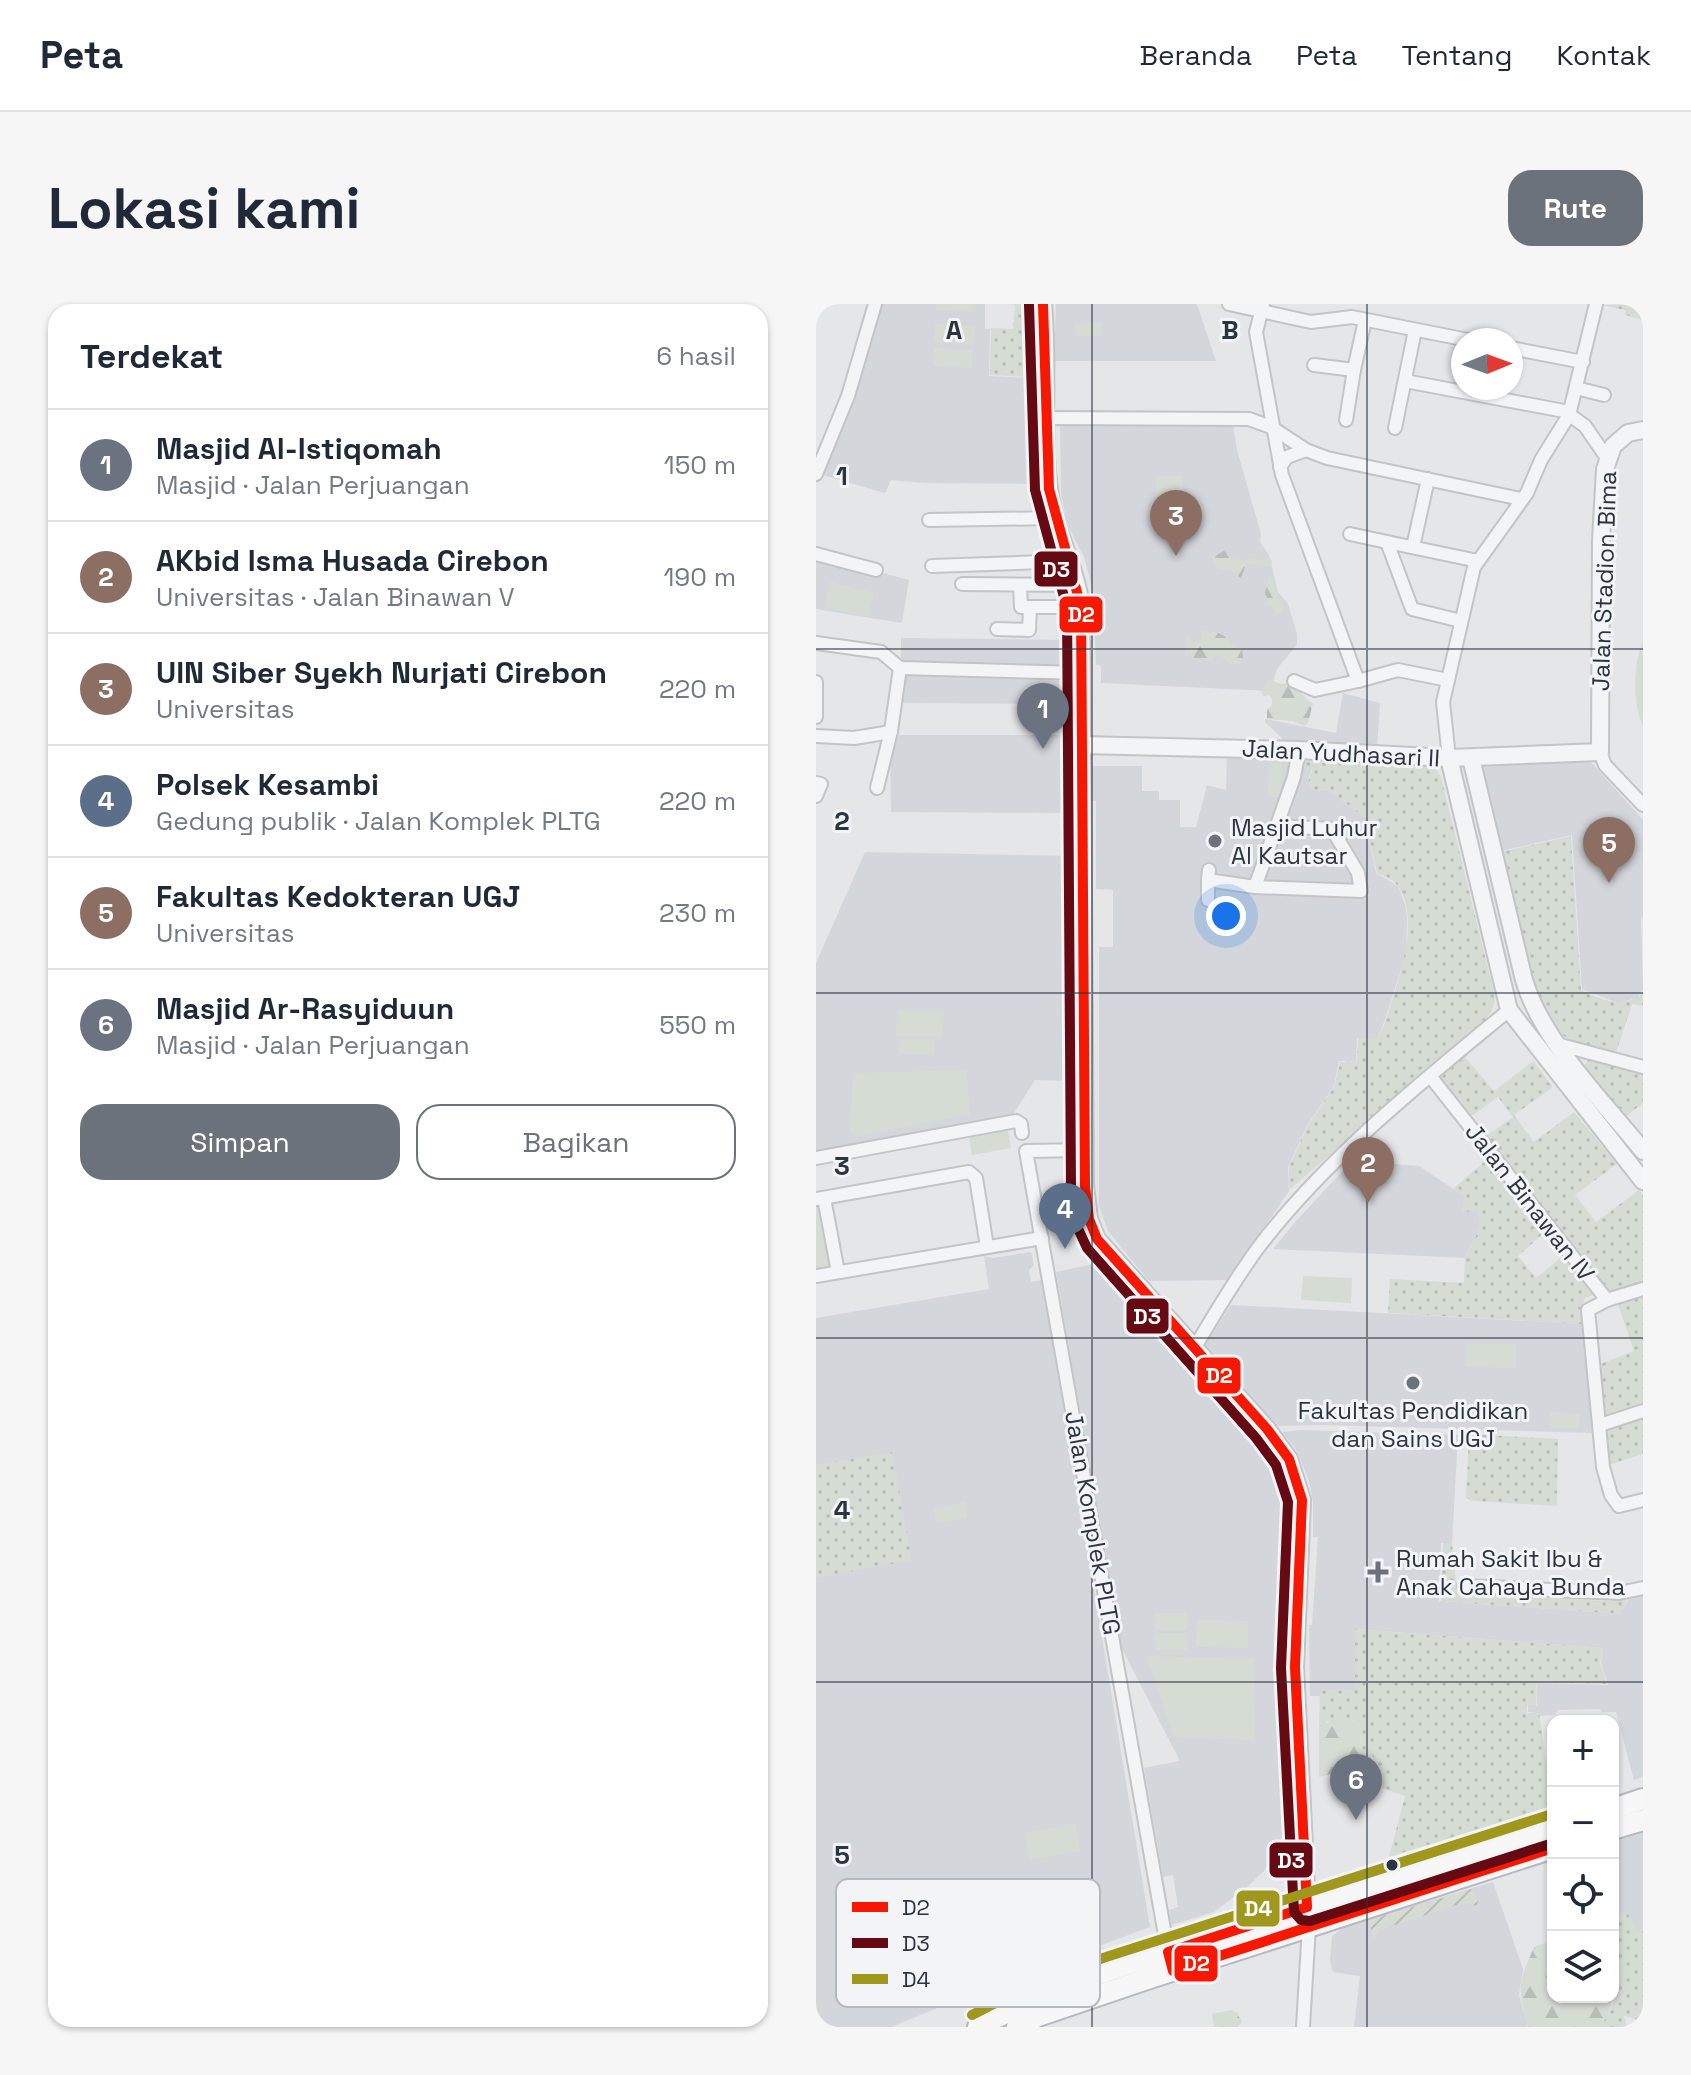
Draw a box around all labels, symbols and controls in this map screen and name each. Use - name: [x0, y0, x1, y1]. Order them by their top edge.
- text: Peta: [40, 31, 123, 79]
- text: Beranda: [1140, 37, 1252, 73]
- text: Peta: [1296, 37, 1357, 73]
- text: Tentang: [1401, 37, 1512, 73]
- text: Kontak: [1556, 37, 1651, 73]
- button: Rute: [1508, 170, 1643, 246]
- text: Lokasi kami: [48, 173, 360, 244]
- text: A: [946, 313, 963, 347]
- text: B: [1221, 313, 1239, 347]
- north arrow: [1451, 328, 1523, 400]
- text: Terdekat: [80, 335, 223, 378]
- text: 6 hasil: [656, 339, 736, 373]
- text: Masjid Al-Istiqomah: [156, 429, 442, 468]
- text: 1: [100, 448, 112, 482]
- text: 150 m: [664, 448, 736, 482]
- text: 1: [836, 459, 848, 493]
- text: Masjid · Jalan Perjuangan: [156, 468, 470, 502]
- street label: Jalan Stadion Bima: [1585, 470, 1623, 692]
- pin: 3: [1150, 490, 1202, 556]
- text: AKbid Isma Husada Cirebon: [156, 541, 549, 580]
- line badge: D3: [1033, 550, 1079, 588]
- text: D3: [1042, 555, 1070, 583]
- text: 2: [98, 560, 114, 594]
- text: 190 m: [664, 560, 736, 594]
- text: Universitas · Jalan Binawan V: [156, 580, 515, 614]
- line badge: D2: [1058, 595, 1104, 634]
- text: D2: [1067, 600, 1095, 628]
- text: UIN Siber Syekh Nurjati Cirebon: [156, 653, 607, 692]
- text: 3: [98, 672, 114, 706]
- text: 220 m: [659, 672, 736, 706]
- pin: 1: [1017, 683, 1069, 749]
- text: Universitas: [156, 692, 295, 726]
- street label: Jalan Yudhasari II: [1241, 732, 1441, 774]
- text: Polsek Kesambi: [156, 765, 379, 804]
- text: 4: [98, 784, 114, 818]
- text: 220 m: [659, 784, 736, 818]
- text: Gedung publik · Jalan Komplek PLTG: [156, 804, 601, 838]
- text: 2: [834, 804, 850, 838]
- place label: Masjid Luhur Al Kautsar: [1231, 812, 1378, 871]
- pin: 5: [1583, 817, 1635, 883]
- marker: Masjid Luhur Al Kautsar: [1206, 832, 1224, 850]
- text: Fakultas Kedokteran UGJ: [156, 877, 521, 916]
- text: 5: [98, 896, 114, 930]
- text: 230 m: [659, 896, 736, 930]
- your location: [1206, 896, 1246, 936]
- text: Universitas: [156, 916, 295, 950]
- text: Masjid Ar-Rasyiduun: [156, 989, 454, 1028]
- text: 6: [98, 1008, 114, 1042]
- text: 550 m: [659, 1008, 736, 1042]
- text: Masjid · Jalan Perjuangan: [156, 1028, 470, 1062]
- button: Simpan: [80, 1104, 400, 1180]
- button: Bagikan: [416, 1104, 736, 1180]
- street label: Jalan Binawan IV: [1459, 1117, 1602, 1287]
- pin: 2: [1342, 1137, 1394, 1203]
- text: 3: [834, 1149, 850, 1183]
- pin: 4: [1039, 1183, 1091, 1249]
- line badge: D3: [1125, 1297, 1170, 1335]
- text: D3: [1133, 1302, 1161, 1330]
- line badge: D2: [1196, 1356, 1242, 1395]
- text: D2: [1205, 1361, 1233, 1389]
- marker: Fakultas Pendidikan dan Sains UGJ: [1404, 1374, 1422, 1392]
- place label: Fakultas Pendidikan dan Sains UGJ: [1298, 1395, 1528, 1454]
- street label: Jalan Komplek PLTG: [1058, 1409, 1128, 1637]
- text: 4: [834, 1493, 850, 1527]
- place label: Rumah Sakit Ibu & Anak Cahaya Bunda: [1396, 1543, 1626, 1602]
- marker: Rumah Sakit Ibu & Anak Cahaya Bunda: [1367, 1561, 1389, 1583]
- map controls: [1547, 1715, 1619, 2003]
- button: +: [1547, 1715, 1619, 1787]
- pin: 6: [1330, 1754, 1382, 1820]
- button: −: [1547, 1787, 1619, 1859]
- text: 5: [834, 1838, 850, 1872]
- line badge: D3: [1268, 1841, 1314, 1879]
- text: D3: [1277, 1846, 1305, 1874]
- unlabelled marker: [1384, 1857, 1400, 1873]
- button: locate: [1547, 1859, 1619, 1931]
- legend: [836, 1879, 1100, 2007]
- line badge: D4: [1235, 1889, 1281, 1928]
- text: D2: [902, 1893, 930, 1921]
- text: D4: [1244, 1894, 1272, 1922]
- text: D3: [902, 1929, 930, 1957]
- button: layers: [1547, 1931, 1619, 2003]
- line badge: D2: [1173, 1944, 1219, 1983]
- text: D2: [1182, 1949, 1210, 1977]
- text: D4: [902, 1965, 931, 1993]

